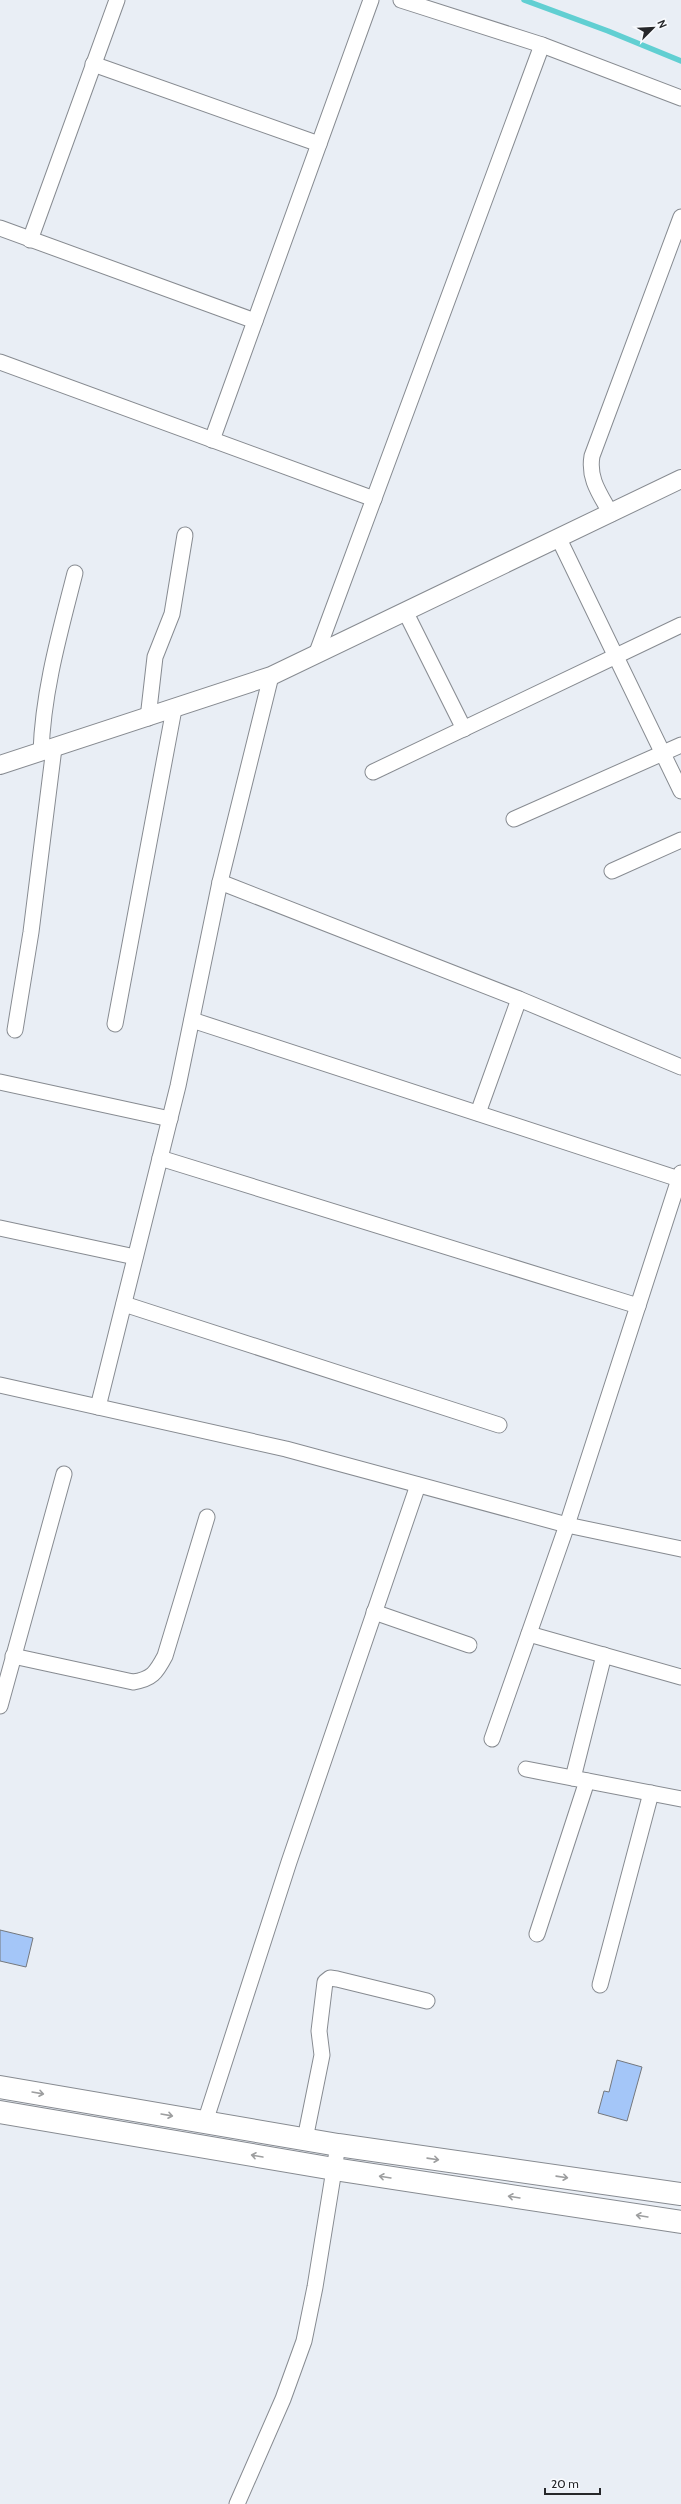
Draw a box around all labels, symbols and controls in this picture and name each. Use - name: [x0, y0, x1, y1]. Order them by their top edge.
- north arrow: [633, 8, 673, 48]
- text: N: [654, 18, 670, 30]
- one-way arrow: [32, 2089, 45, 2097]
- one-way arrow: [160, 2111, 173, 2119]
- one-way arrow: [251, 2152, 264, 2160]
- one-way arrow: [426, 2155, 439, 2163]
- one-way arrow: [379, 2173, 392, 2181]
- one-way arrow: [555, 2173, 568, 2181]
- one-way arrow: [508, 2193, 521, 2201]
- one-way arrow: [636, 2212, 649, 2220]
- scale bar: [545, 2470, 600, 2496]
- text: 20 m: [551, 2476, 579, 2491]

